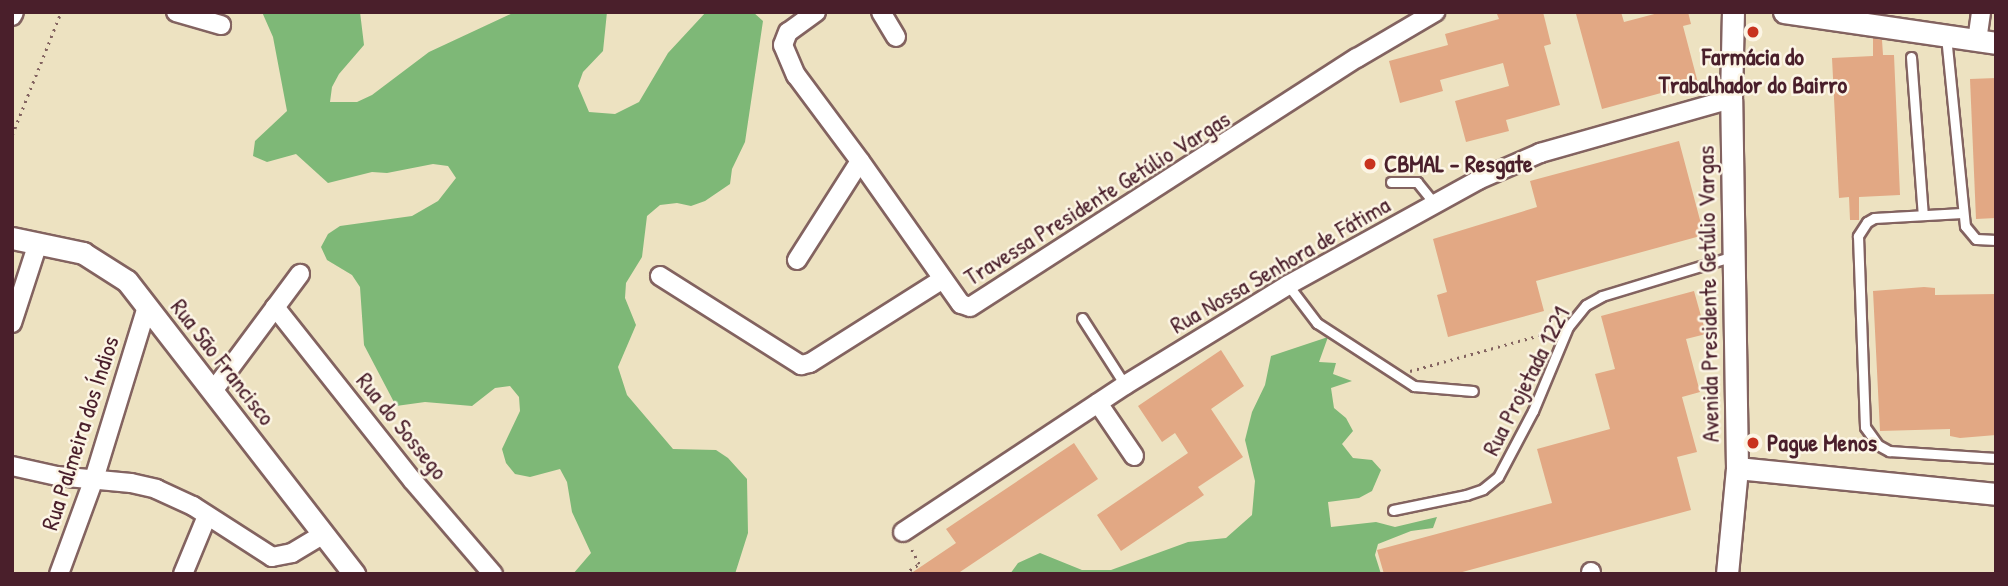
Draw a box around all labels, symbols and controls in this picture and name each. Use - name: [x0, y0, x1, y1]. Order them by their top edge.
- marker: Farmácia do Trabalhador do Bairro: [1745, 24, 1761, 40]
- place label: Farmácia do Trabalhador do Bairro: [1659, 43, 1847, 99]
- street label: Travessa Presidente Getúlio Vargas: [959, 104, 1235, 292]
- street label: Avenida Presidente Getúlio Vargas: [1691, 145, 1725, 443]
- place label: CBMAL - Resgate: [1384, 150, 1533, 178]
- marker: CBMAL - Resgate: [1362, 156, 1378, 172]
- street label: Rua Nossa Senhora de Fátima: [1165, 190, 1395, 340]
- street label: Rua São Francisco: [165, 293, 281, 431]
- street label: Rua Projetada 1221: [1476, 302, 1576, 460]
- street label: Rua Palmeira dos Índios: [35, 332, 125, 534]
- street label: Rua do Sossego: [350, 367, 454, 485]
- place label: Pague Menos: [1767, 429, 1877, 457]
- marker: Pague Menos: [1745, 435, 1761, 451]

